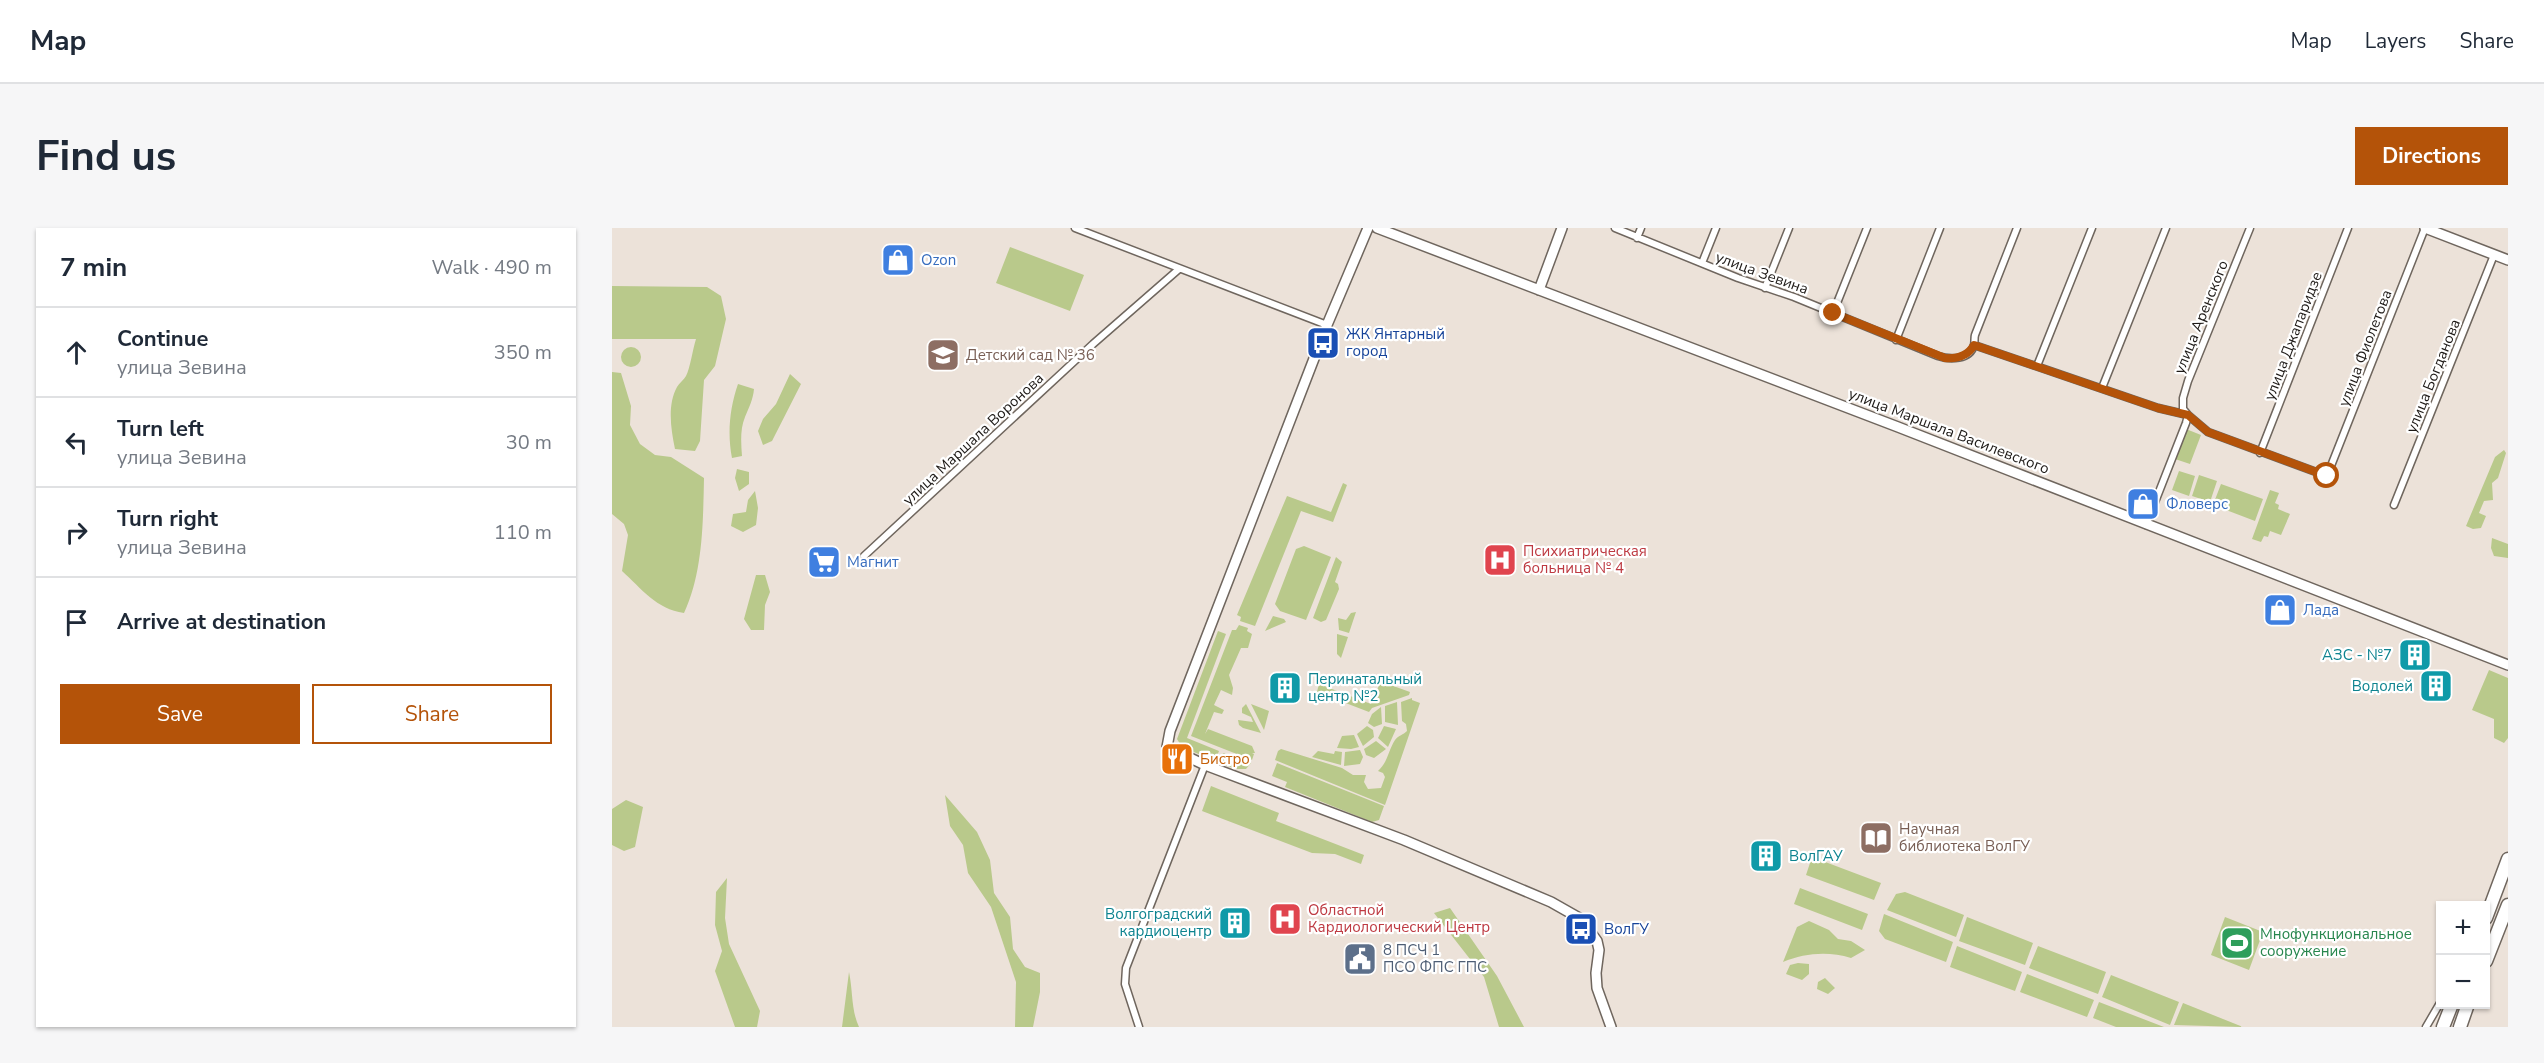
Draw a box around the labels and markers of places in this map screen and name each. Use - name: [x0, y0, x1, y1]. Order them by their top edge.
- shop icon: Ozon: [880, 242, 916, 278]
- place label: Ozon: [921, 250, 956, 270]
- place label: ЖК Янтарный город: [1346, 324, 1445, 361]
- bus stop icon: ЖК Янтарный город: [1305, 325, 1341, 361]
- school or university icon: Детский сад № 36: [925, 337, 961, 373]
- place label: Детский сад № 36: [966, 345, 1095, 365]
- shop icon: Фловерс: [2125, 486, 2161, 522]
- place label: Фловерс: [2166, 494, 2228, 514]
- place label: Психиатрическая больница № 4: [1523, 541, 1647, 578]
- hospital icon: Психиатрическая больница № 4: [1482, 542, 1518, 578]
- supermarket icon: Магнит: [806, 544, 842, 580]
- place label: Магнит: [847, 552, 899, 572]
- shop icon: Лада: [2262, 592, 2298, 628]
- place label: Лада: [2303, 600, 2339, 620]
- building icon: АЗС - №7: [2397, 637, 2433, 673]
- place label: АЗС - №7: [2322, 645, 2392, 665]
- building icon: Водолей: [2418, 668, 2454, 704]
- place label: Перинатальный центр №2: [1308, 669, 1422, 706]
- building icon: Перинатальный центр №2: [1267, 670, 1303, 706]
- place label: Водолей: [2352, 676, 2413, 696]
- restaurant icon: Бистро: [1159, 741, 1195, 777]
- place label: Бистро: [1200, 749, 1250, 769]
- place label: Научная библиотека ВолГУ: [1899, 819, 2030, 856]
- library icon: Научная библиотека ВолГУ: [1858, 820, 1894, 856]
- building icon: ВолГАУ: [1748, 838, 1784, 874]
- place label: ВолГАУ: [1789, 846, 1843, 866]
- place label: Областной Кардиологический Центр: [1308, 900, 1490, 937]
- hospital icon: Областной Кардиологический Центр: [1267, 901, 1303, 937]
- place label: Волгоградский кардиоцентр: [1105, 904, 1212, 941]
- building icon: Волгоградский кардиоцентр: [1217, 905, 1253, 941]
- bus stop icon: ВолГУ: [1563, 911, 1599, 947]
- place label: ВолГУ: [1604, 919, 1649, 939]
- place label: Мнофункциональное сооружение: [2260, 924, 2412, 961]
- sports icon: Мнофункциональное сооружение: [2219, 925, 2255, 961]
- place label: 8 ПСЧ 1 ПСО ФПС ГПС: [1383, 940, 1487, 977]
- public building icon: 8 ПСЧ 1 ПСО ФПС ГПС: [1342, 941, 1378, 977]

